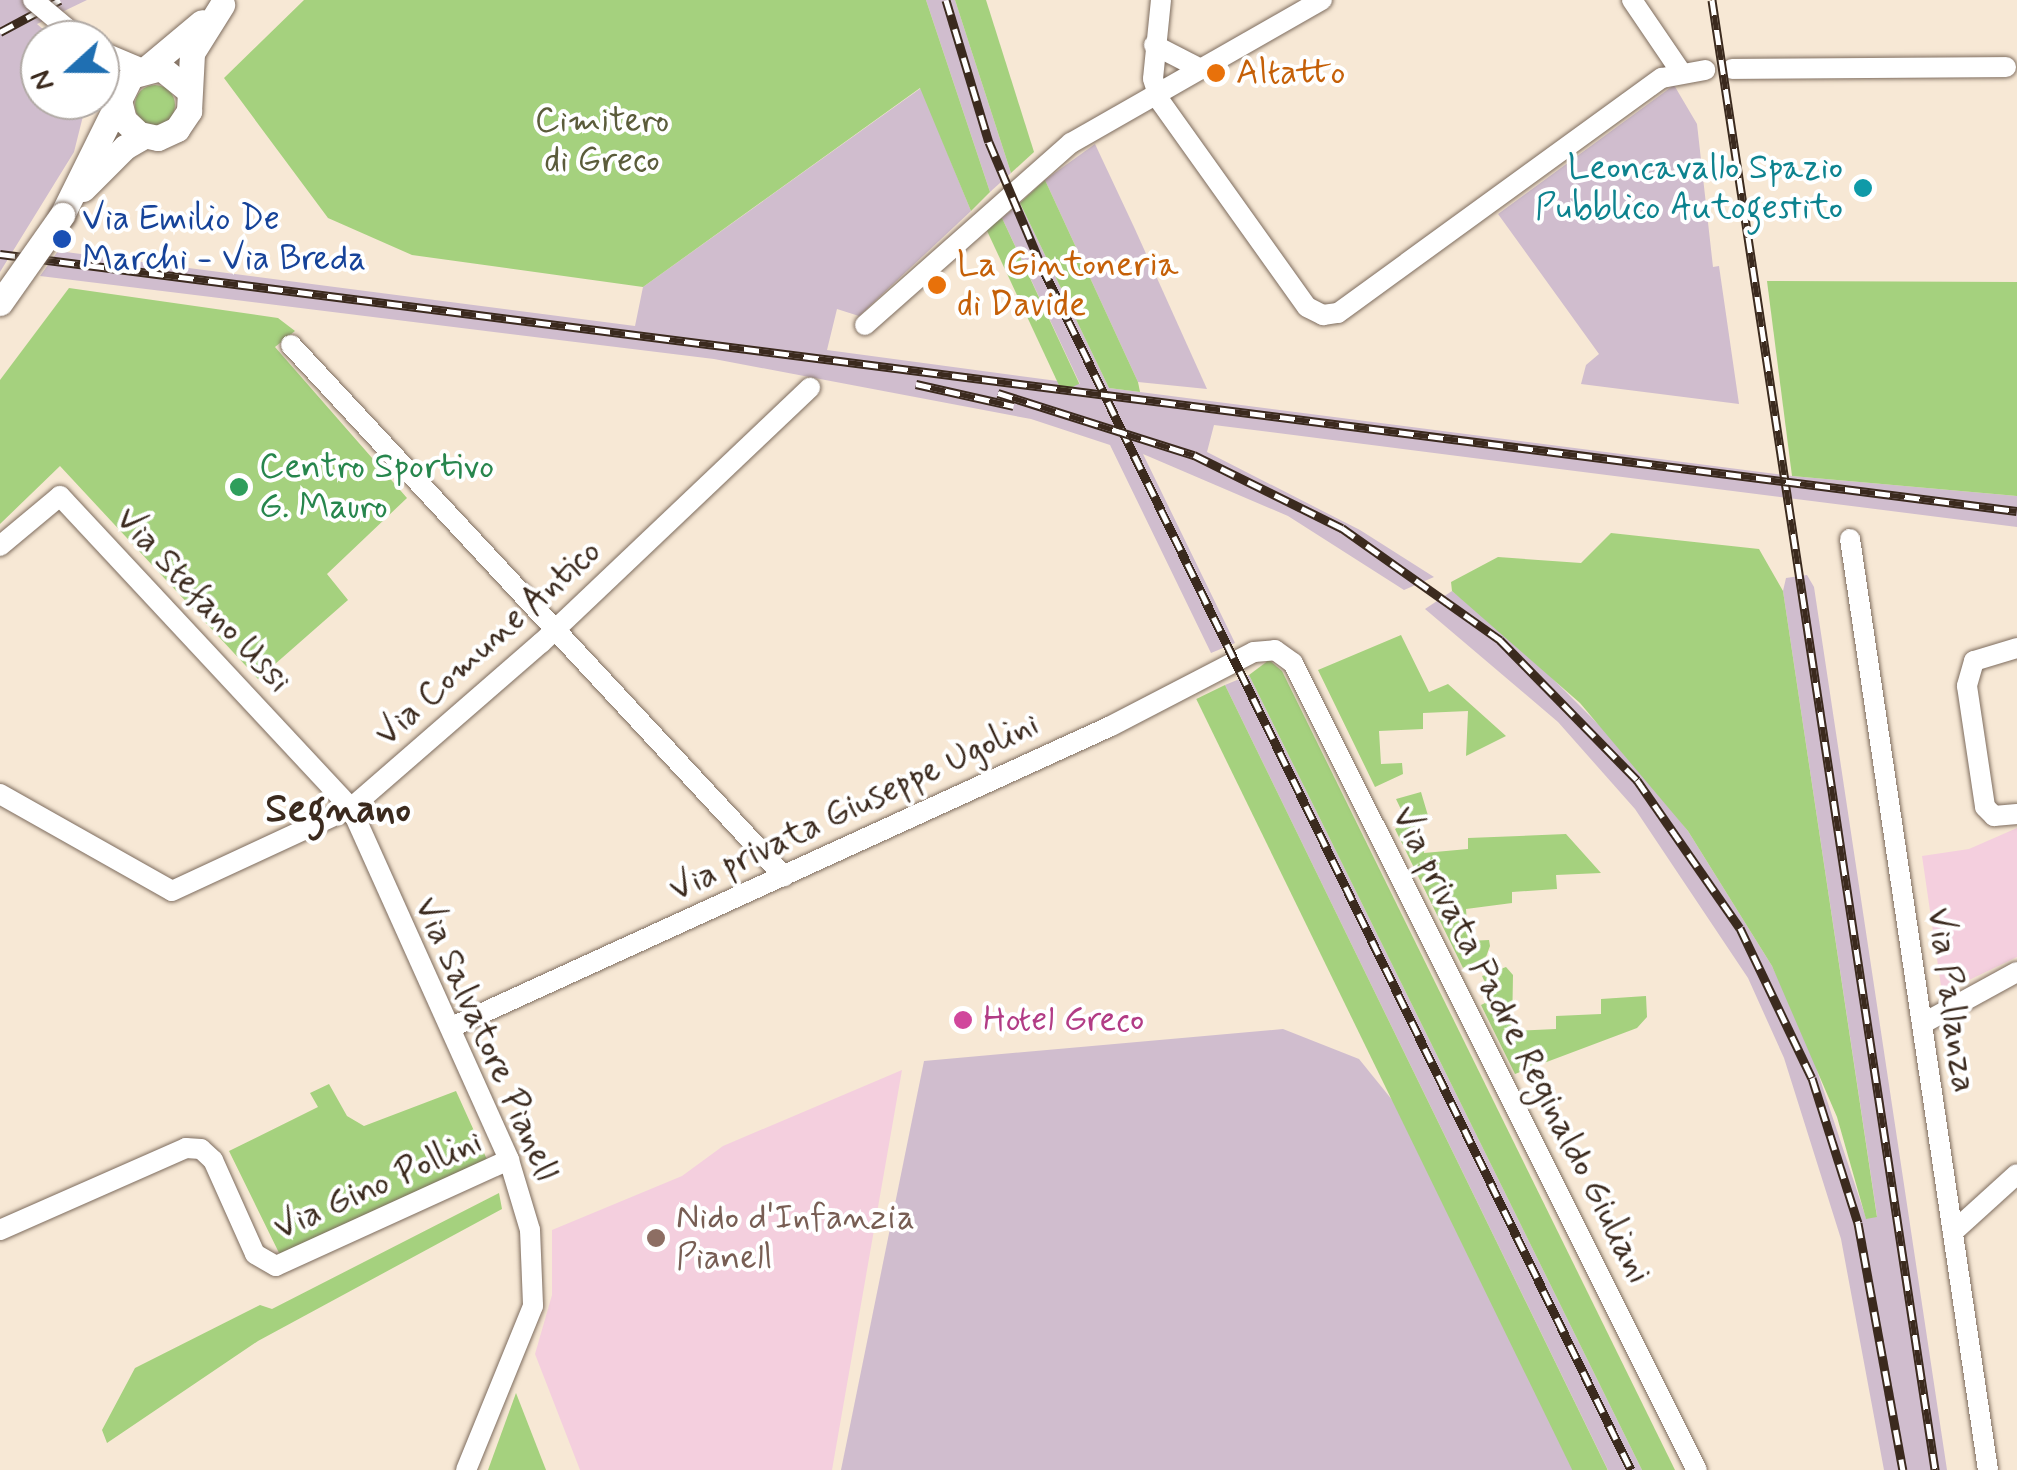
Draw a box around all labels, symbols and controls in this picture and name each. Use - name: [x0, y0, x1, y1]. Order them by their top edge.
- north arrow: [20, 20, 120, 120]
- place label: Altatto: [1236, 52, 1345, 94]
- marker: Altatto: [1205, 62, 1227, 84]
- text: N: [23, 65, 64, 96]
- park label: Cimitero di Greco: [535, 100, 669, 182]
- place label: Leoncavallo Spazio Pubblico Autogestito: [1542, 147, 1843, 229]
- marker: Leoncavallo Spazio Pubblico Autogestito: [1852, 177, 1874, 199]
- place label: Via Emilio De Marchi - Via Breda: [82, 198, 366, 280]
- marker: Via Emilio De Marchi - Via Breda: [51, 228, 73, 250]
- place label: La Gintoneria di Davide: [957, 244, 1159, 326]
- marker: La Gintoneria di Davide: [926, 274, 948, 296]
- place label: Centro Sportivo G. Mauro: [259, 446, 494, 528]
- marker: Centro Sportivo G. Mauro: [228, 476, 250, 498]
- street label: Via Stefano Ussi: [106, 498, 300, 702]
- street label: Via Comune Antico: [367, 531, 609, 755]
- street label: Via privata Giuseppe Ugolini: [662, 703, 1046, 911]
- district label: Segnano: [265, 786, 411, 834]
- street label: Via privata Padre Reginaldo Giuliani: [1380, 795, 1662, 1295]
- street label: Via Salvatore Pianell: [406, 893, 566, 1185]
- street label: Via Pallanza: [1917, 906, 1985, 1094]
- place label: Hotel Greco: [983, 999, 1144, 1041]
- marker: Hotel Greco: [952, 1009, 974, 1031]
- street label: Via Gino Pollini: [270, 1122, 486, 1248]
- place label: Nido d'Infanzia Pianell: [676, 1197, 913, 1279]
- marker: Nido d'Infanzia Pianell: [645, 1227, 667, 1249]

